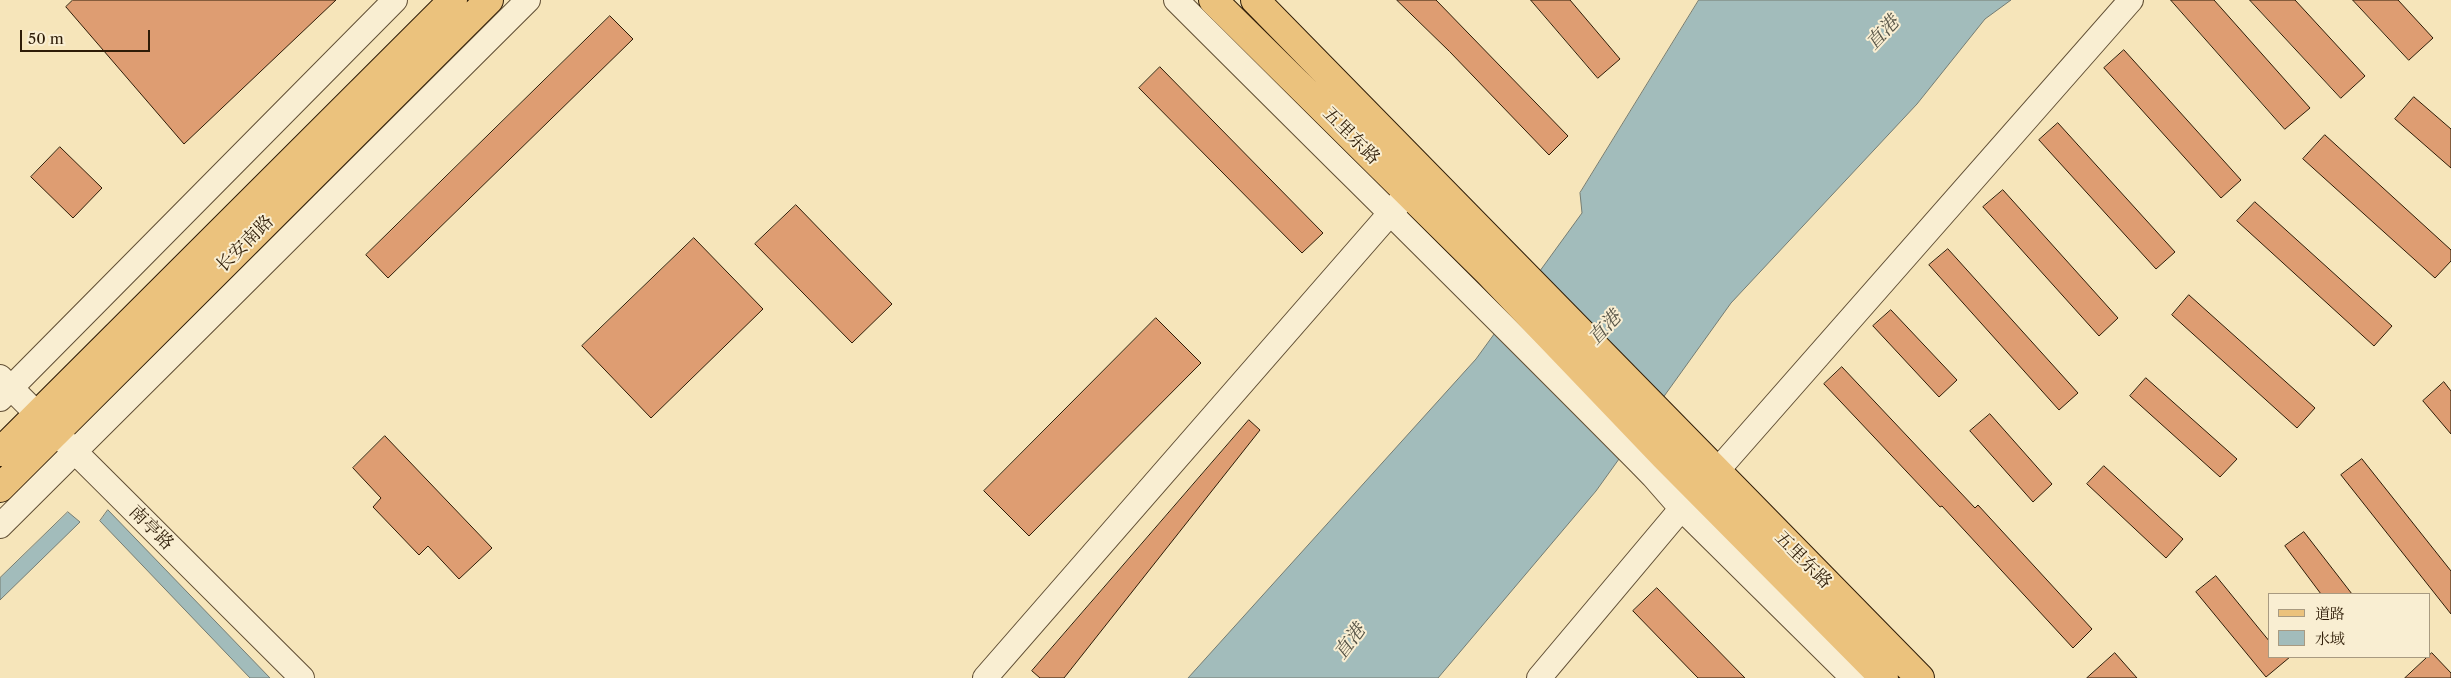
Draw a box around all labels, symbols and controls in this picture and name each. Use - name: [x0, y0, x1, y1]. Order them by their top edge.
- water label: 直港: [1862, 11, 1904, 55]
- scale bar: [22, 20, 152, 52]
- text: 50 m: [28, 29, 64, 48]
- street label: 五里东路: [1318, 103, 1384, 169]
- street label: 长安南路: [212, 211, 278, 277]
- water label: 直港: [1584, 306, 1626, 350]
- street label: 南亭路: [124, 501, 178, 555]
- street label: 五里东路: [1770, 527, 1836, 593]
- legend: [2268, 593, 2431, 658]
- text: 道路: [2315, 604, 2345, 623]
- water label: 直港: [1329, 620, 1371, 664]
- text: 水域: [2315, 629, 2345, 648]

